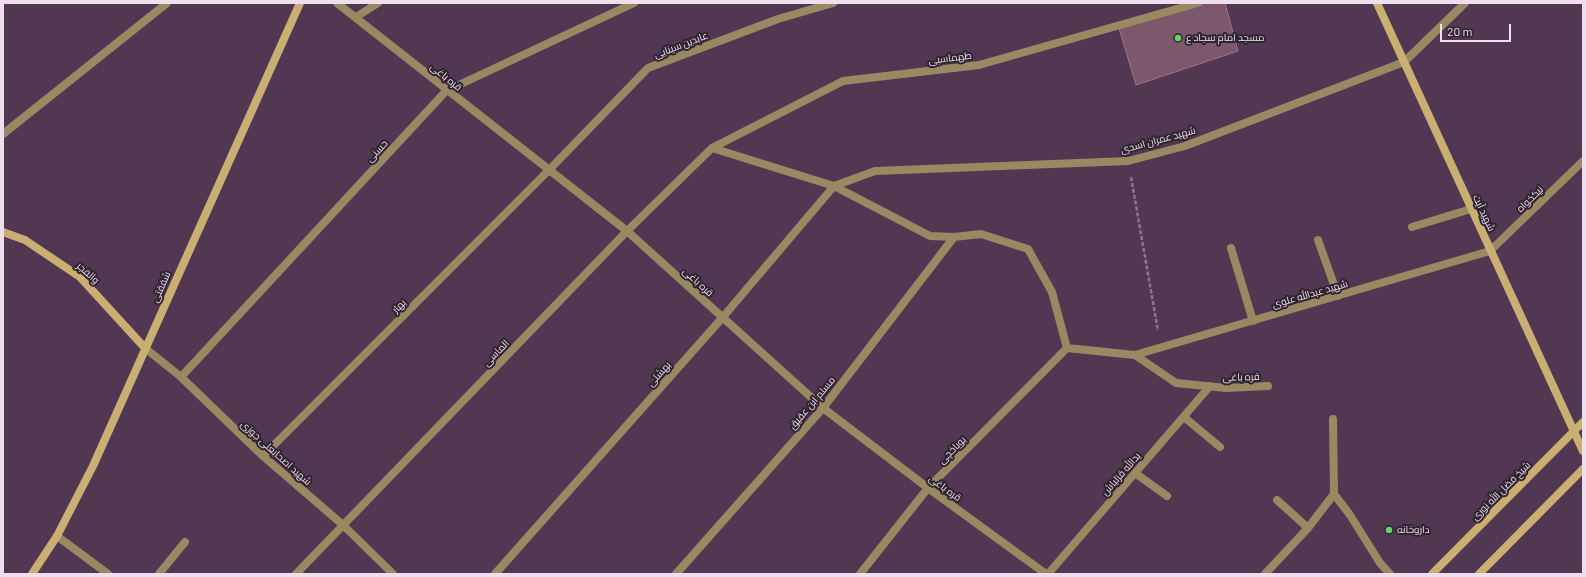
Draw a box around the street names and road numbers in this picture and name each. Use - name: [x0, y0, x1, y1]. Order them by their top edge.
- street label: عابدین سینایی: [652, 29, 710, 61]
- street label: طهماسبی: [928, 49, 972, 67]
- street label: قره باغی: [428, 61, 464, 93]
- street label: شهید عمران اسدی: [1119, 124, 1197, 156]
- street label: حسنی: [364, 137, 390, 165]
- street label: نیکخواه: [1514, 183, 1546, 215]
- street label: شهید آیت: [1470, 193, 1498, 233]
- street label: والفجر: [74, 260, 102, 286]
- street label: قره باغی: [680, 265, 716, 299]
- street label: شفقتی: [149, 270, 173, 304]
- street label: شهید عبدالله علوی: [1271, 277, 1349, 311]
- street label: بهار: [390, 297, 408, 315]
- street label: الماسی: [480, 337, 512, 369]
- street label: بهشتی: [645, 359, 673, 389]
- street label: قره باغی: [1222, 371, 1260, 383]
- street label: مسلم ابن عقیق: [786, 374, 838, 432]
- street label: شهید اصحابعلی جوزی: [238, 418, 314, 488]
- street label: بویاخچی: [936, 434, 968, 466]
- street label: یدالله قزلباش: [1099, 450, 1143, 498]
- street label: شیخ فضل الله نوری: [1469, 459, 1533, 523]
- street label: قره باغی: [926, 472, 964, 504]

